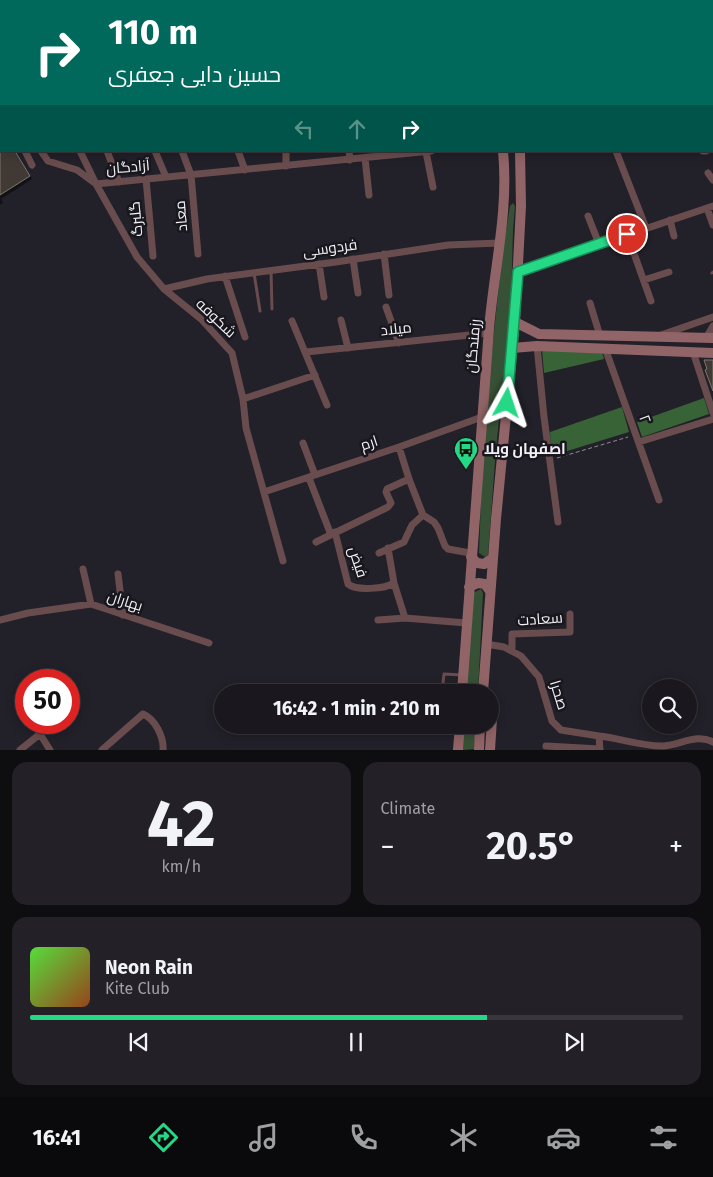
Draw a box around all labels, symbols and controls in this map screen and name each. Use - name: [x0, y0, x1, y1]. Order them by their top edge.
- text: 110 m: [108, 11, 198, 53]
- icon: right: [25, 20, 90, 85]
- text: حسین دایی جعفری: [108, 61, 281, 88]
- icon: left: [290, 115, 318, 143]
- icon: ahead: [343, 115, 371, 143]
- icon: right: [396, 115, 424, 143]
- street label: آزادگان: [105, 156, 151, 179]
- street label: معاد: [171, 200, 191, 232]
- street label: گلبرگ: [125, 201, 147, 237]
- pin: [606, 213, 648, 255]
- icon: arrive: [613, 220, 641, 248]
- street label: فردوسی: [302, 235, 358, 262]
- street label: شکوفه: [192, 295, 240, 341]
- street label: میلاد: [379, 318, 413, 340]
- street label: رزمندگان: [462, 318, 485, 374]
- position arrow: [480, 376, 532, 428]
- street label: ۲: [635, 412, 655, 426]
- street label: ارم: [358, 432, 380, 455]
- bus stop icon: اصفهان ویلا: [453, 436, 479, 470]
- place label: اصفهان ویلا: [484, 440, 566, 458]
- street label: فیض: [344, 544, 371, 580]
- street label: بهاران: [105, 587, 145, 616]
- street label: سعادت: [517, 608, 563, 630]
- speed limit sign: 50: [15, 669, 80, 734]
- street label: صحرا: [546, 678, 572, 712]
- map controls: [642, 679, 697, 734]
- button: search: [642, 679, 697, 734]
- text: 16:42 · 1 min · 210 m: [273, 697, 440, 720]
- text: 42: [147, 785, 216, 863]
- text: Climate: [381, 799, 435, 818]
- text: 20.5°: [486, 823, 577, 869]
- text: −: [381, 830, 395, 863]
- text: +: [669, 830, 683, 863]
- text: km/h: [161, 857, 201, 876]
- text: Neon Rain: [105, 956, 193, 979]
- text: Kite Club: [105, 979, 170, 998]
- icon: previous: [125, 1028, 153, 1056]
- icon: pause: [342, 1028, 370, 1056]
- icon: next: [560, 1028, 588, 1056]
- icon: directions: [146, 1120, 181, 1155]
- icon: music: [246, 1120, 281, 1155]
- icon: phone: [346, 1120, 381, 1155]
- icon: climate: [446, 1120, 481, 1155]
- icon: car: [546, 1120, 581, 1155]
- icon: filters: [646, 1120, 681, 1155]
- text: 16:41: [32, 1124, 81, 1151]

